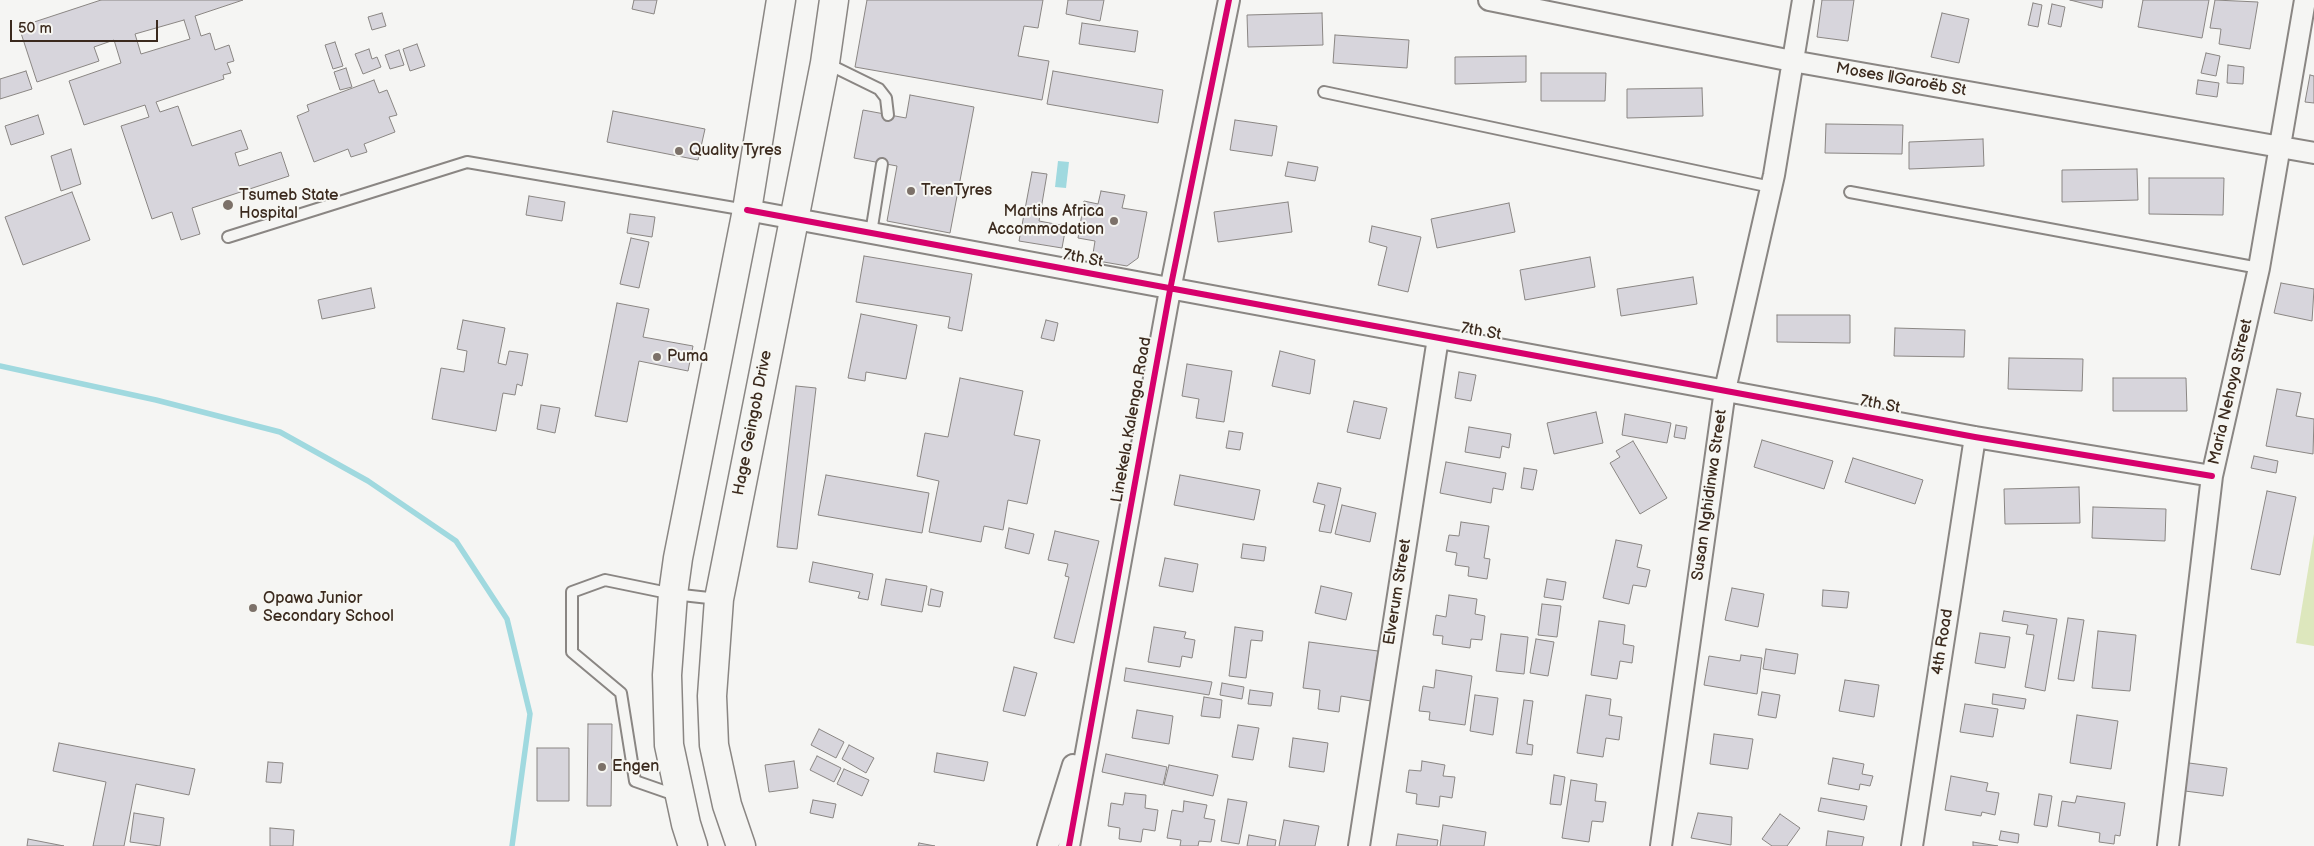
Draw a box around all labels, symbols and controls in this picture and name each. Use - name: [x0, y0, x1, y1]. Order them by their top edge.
- scale bar: [12, 10, 160, 42]
- text: 50 m: [18, 19, 52, 38]
- street label: Moses ǁGaroëb St: [1834, 59, 1968, 101]
- place label: Quality Tyres: [689, 141, 782, 161]
- marker: Quality Tyres: [673, 145, 685, 157]
- place label: TrenTyres: [921, 181, 992, 201]
- marker: TrenTyres: [905, 185, 917, 197]
- place label: Tsumeb State Hospital: [239, 186, 339, 224]
- marker: Tsumeb State Hospital: [221, 198, 235, 212]
- place label: Martins Africa Accommodation: [988, 202, 1104, 240]
- marker: Martins Africa Accommodation: [1108, 215, 1120, 227]
- street label: 7th St: [1061, 246, 1105, 272]
- street label: Maria Nehoya Street: [2205, 317, 2257, 467]
- street label: 7th St: [1459, 319, 1503, 345]
- street label: Linekela Kalenga Road: [1108, 336, 1156, 504]
- place label: Puma: [667, 347, 708, 367]
- street label: Hage Geingob Drive: [730, 349, 776, 497]
- marker: Puma: [651, 351, 663, 363]
- street label: 7th St: [1858, 392, 1902, 418]
- street label: Susan Nghidinwa Street: [1688, 408, 1732, 582]
- street label: Elverum Street: [1380, 538, 1416, 646]
- place label: Opawa Junior Secondary School: [263, 589, 394, 627]
- marker: Opawa Junior Secondary School: [247, 602, 259, 614]
- street label: 4th Road: [1928, 608, 1958, 676]
- place label: Engen: [612, 757, 659, 777]
- marker: Engen: [596, 761, 608, 773]

